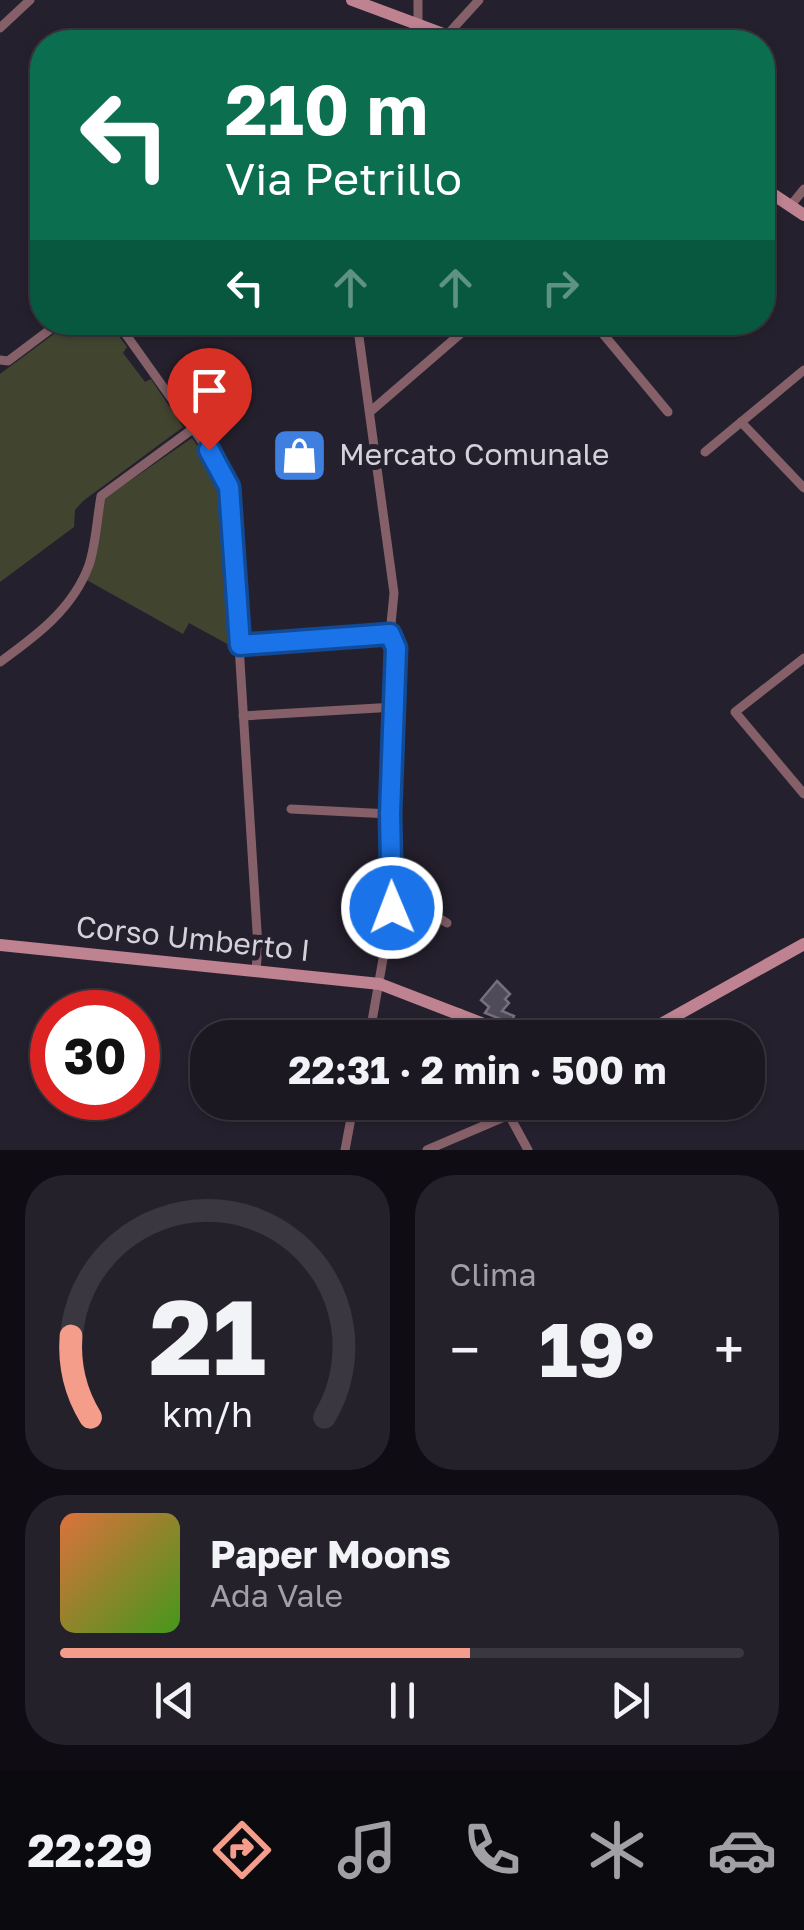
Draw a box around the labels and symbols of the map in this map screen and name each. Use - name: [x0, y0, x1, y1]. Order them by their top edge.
- pin: [167, 348, 252, 451]
- shop icon: Mercato Comunale: [270, 425, 330, 485]
- place label: Mercato Comunale: [339, 436, 609, 472]
- position arrow: [340, 856, 444, 960]
- street label: Corso Umberto I: [74, 908, 312, 968]
- speed limit sign: 30: [30, 990, 160, 1120]

